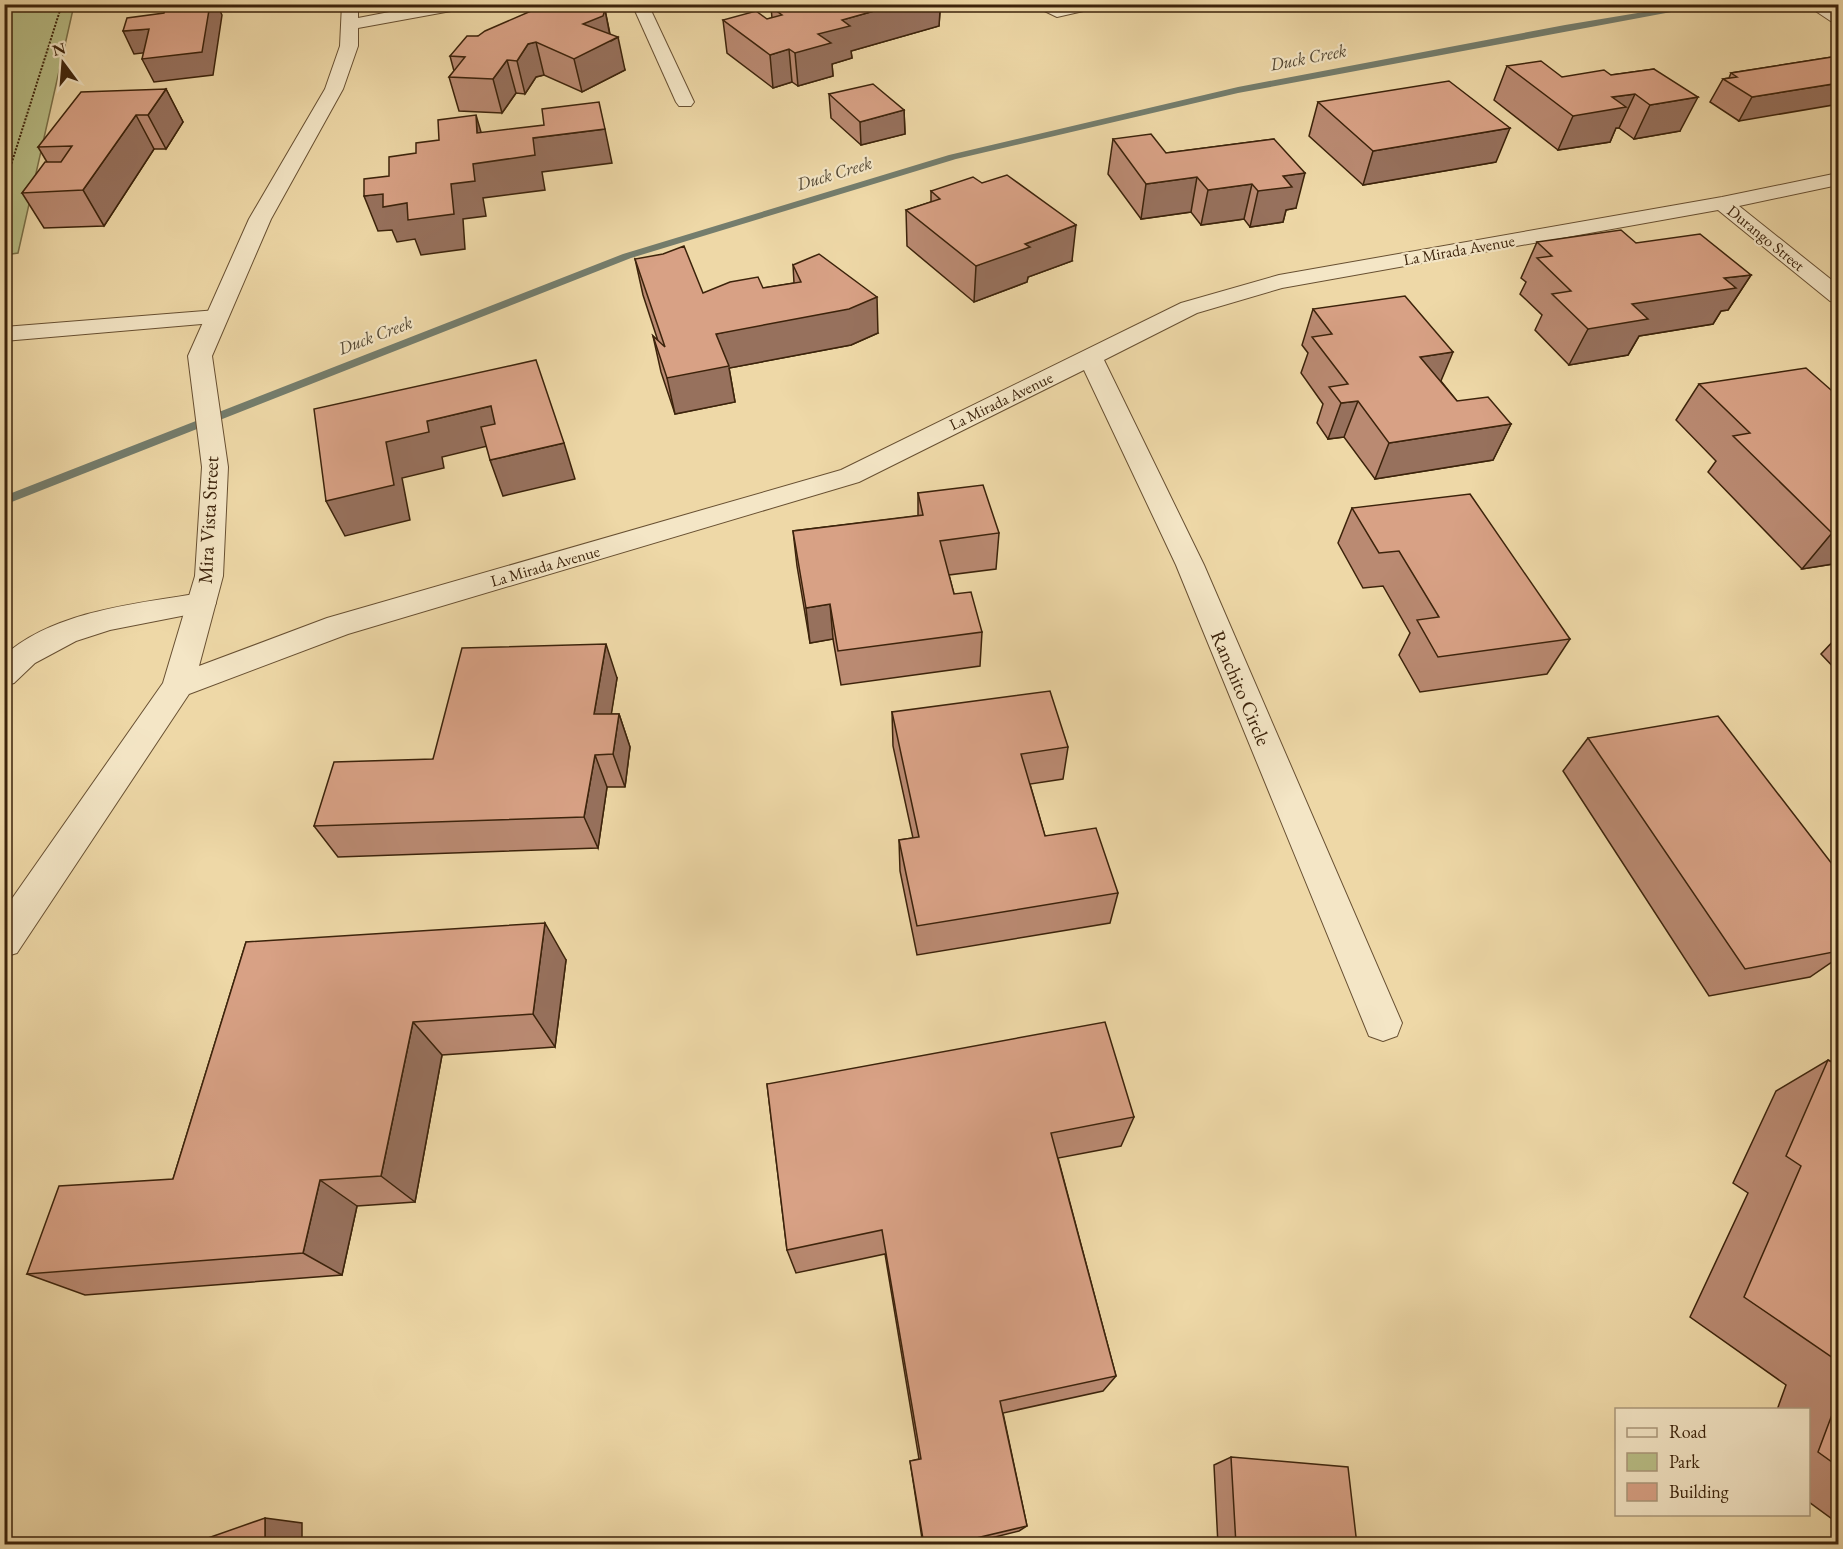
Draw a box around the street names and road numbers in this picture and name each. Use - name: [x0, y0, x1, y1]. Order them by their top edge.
- street label: Durango Street: [1723, 200, 1809, 276]
- street label: La Mirada Avenue: [1402, 230, 1516, 270]
- street label: La Mirada Avenue: [946, 367, 1056, 435]
- street label: Mira Vista Street: [192, 455, 224, 585]
- street label: La Mirada Avenue: [488, 540, 602, 592]
- street label: Ranchito Circle: [1205, 626, 1277, 750]

